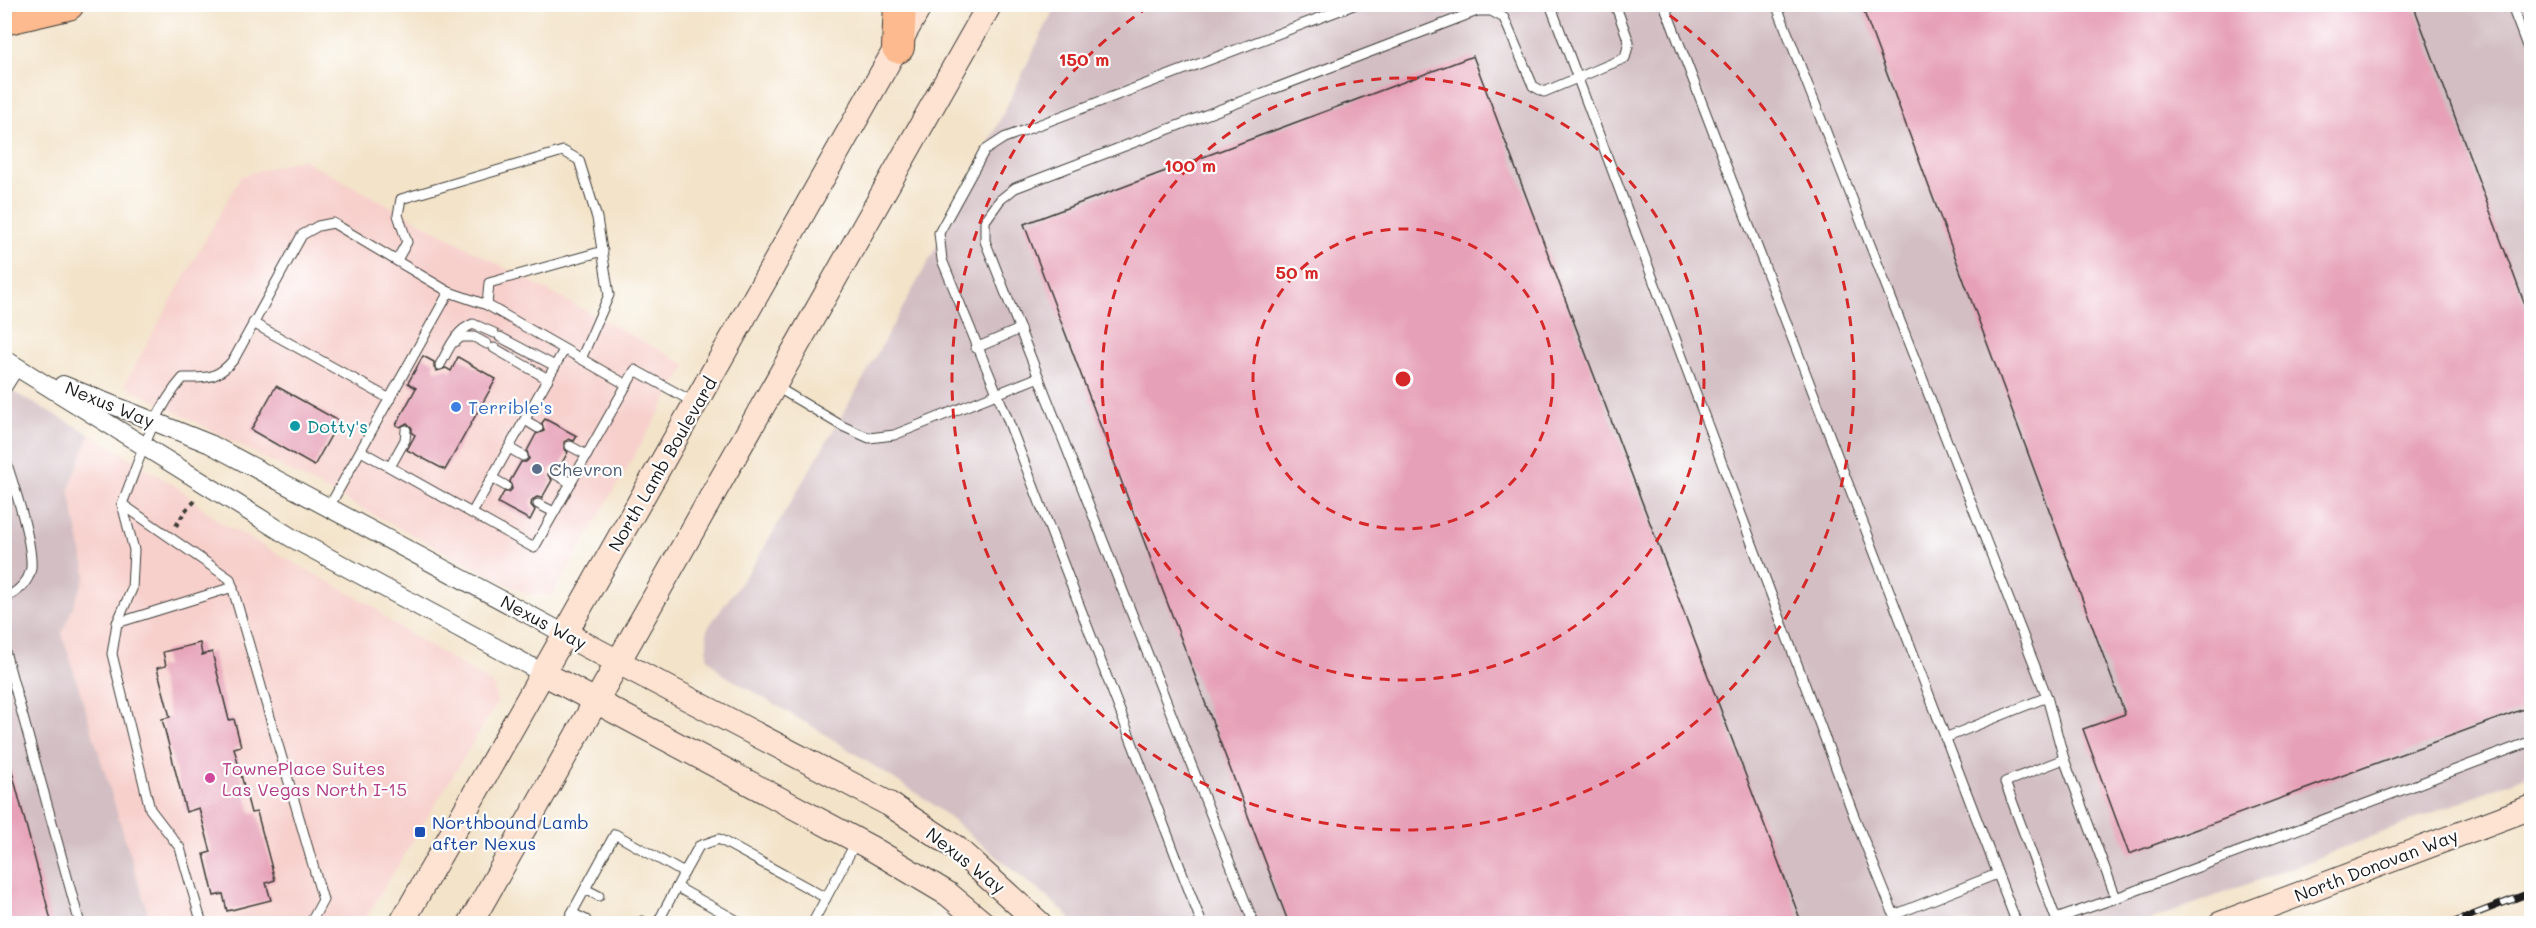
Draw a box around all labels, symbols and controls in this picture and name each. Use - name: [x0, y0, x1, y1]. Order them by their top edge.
- text: 150 m: [1059, 47, 1109, 71]
- text: 100 m: [1164, 153, 1216, 177]
- text: 50 m: [1276, 260, 1318, 284]
- centre of rings: [1393, 369, 1413, 389]
- street label: North Lamb Boulevard: [602, 372, 722, 556]
- street label: Nexus Way: [62, 375, 158, 433]
- place label: Terrible's: [468, 395, 553, 419]
- marker: Terrible's: [449, 400, 463, 414]
- place label: Dotty's: [307, 414, 368, 438]
- marker: Dotty's: [288, 419, 302, 433]
- place label: Chevron: [549, 457, 622, 481]
- marker: Chevron: [530, 462, 544, 476]
- street label: Nexus Way: [497, 589, 591, 655]
- place label: TownePlace Suites Las Vegas North I-15: [222, 756, 407, 801]
- marker: TownePlace Suites Las Vegas North I-15: [203, 771, 217, 785]
- place label: Northbound Lamb after Nexus: [432, 810, 589, 855]
- street label: Nexus Way: [921, 821, 1011, 899]
- street label: North Donovan Way: [2291, 823, 2461, 907]
- marker: Northbound Lamb after Nexus: [413, 825, 427, 839]

